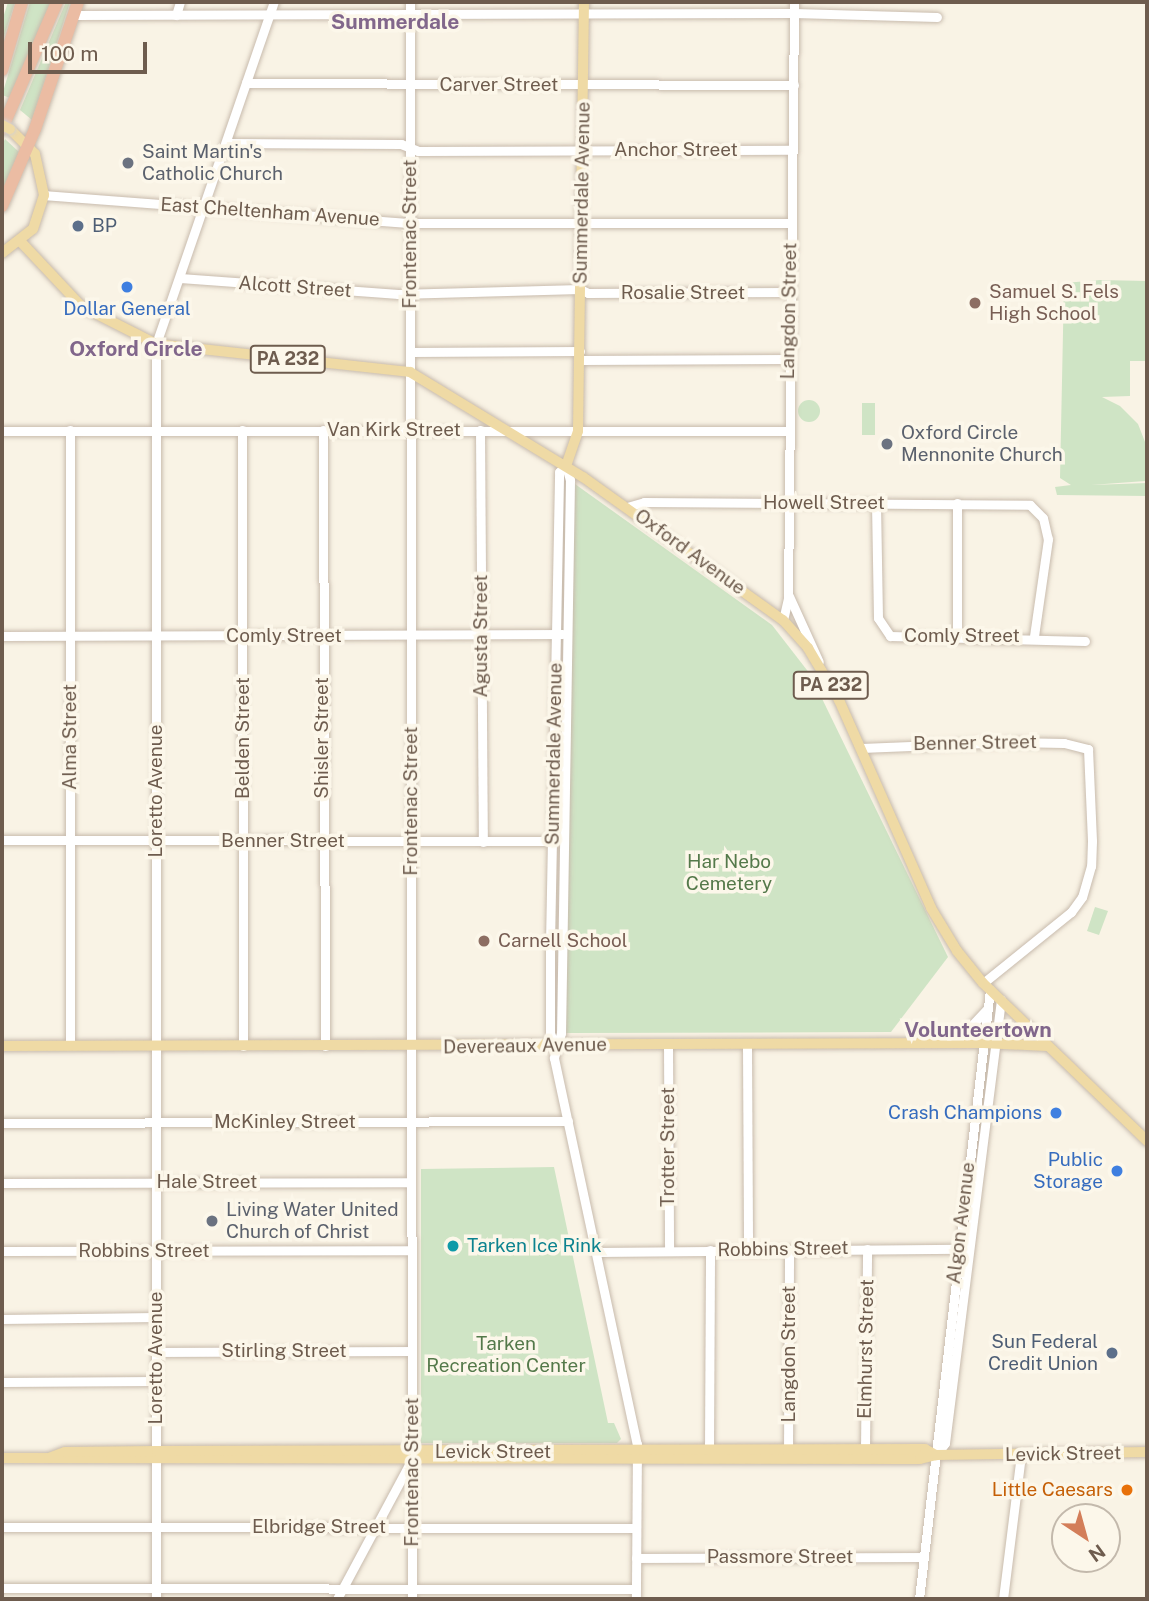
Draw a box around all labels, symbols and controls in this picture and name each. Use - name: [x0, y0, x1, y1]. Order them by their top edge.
- district label: Summerdale: [331, 9, 459, 35]
- scale bar: [32, 28, 150, 72]
- text: 100 m: [41, 41, 98, 66]
- street label: Carver Street: [440, 74, 558, 96]
- street label: Summerdale Avenue: [569, 102, 595, 284]
- street label: Anchor Street: [614, 139, 738, 161]
- place label: Saint Martin's Catholic Church: [142, 141, 283, 185]
- marker: Saint Martin's Catholic Church: [120, 155, 136, 171]
- street label: Frontenac Street: [399, 159, 421, 309]
- street label: East Cheltenham Avenue: [160, 193, 380, 231]
- place label: BP: [92, 215, 117, 237]
- marker: BP: [70, 218, 86, 234]
- street label: Langdon Street: [776, 242, 802, 380]
- street label: Alcott Street: [238, 272, 352, 302]
- marker: Dollar General: [119, 279, 135, 295]
- place label: Samuel S. Fels High School: [989, 281, 1119, 325]
- street label: Rosalie Street: [621, 282, 745, 304]
- marker: Samuel S. Fels High School: [967, 295, 983, 311]
- place label: Dollar General: [63, 298, 191, 320]
- district label: Oxford Circle: [69, 336, 203, 362]
- road number: PA 232: [250, 344, 326, 374]
- street label: Van Kirk Street: [327, 419, 461, 441]
- place label: Oxford Circle Mennonite Church: [901, 422, 1063, 466]
- marker: Oxford Circle Mennonite Church: [879, 436, 895, 452]
- street label: Howell Street: [763, 492, 885, 514]
- street label: Oxford Avenue: [630, 504, 750, 600]
- street label: Agusta Street: [470, 574, 492, 698]
- street label: Comly Street: [226, 625, 342, 647]
- street label: Comly Street: [904, 625, 1020, 647]
- street label: Summerdale Avenue: [541, 663, 567, 845]
- road number: PA 232: [792, 670, 870, 700]
- street label: Belden Street: [232, 677, 254, 799]
- street label: Shisler Street: [311, 677, 333, 799]
- street label: Alma Street: [59, 684, 81, 790]
- street label: Loretto Avenue: [145, 724, 167, 858]
- street label: Frontenac Street: [400, 726, 422, 876]
- street label: Benner Street: [913, 731, 1037, 755]
- street label: Benner Street: [221, 830, 345, 852]
- park label: Har Nebo Cemetery: [686, 851, 772, 895]
- place label: Carnell School: [498, 930, 628, 952]
- marker: Carnell School: [476, 933, 492, 949]
- district label: Volunteertown: [904, 1017, 1052, 1043]
- street label: Devereaux Avenue: [443, 1033, 607, 1059]
- street label: Trotter Street: [657, 1087, 679, 1207]
- place label: Crash Champions: [888, 1102, 1042, 1124]
- marker: Crash Champions: [1048, 1105, 1064, 1121]
- street label: McKinley Street: [214, 1111, 356, 1133]
- place label: Public Storage: [1033, 1149, 1103, 1193]
- street label: Algon Avenue: [942, 1161, 980, 1285]
- marker: Public Storage: [1109, 1163, 1125, 1179]
- street label: Hale Street: [156, 1171, 258, 1193]
- place label: Living Water United Church of Christ: [226, 1199, 399, 1243]
- marker: Living Water United Church of Christ: [204, 1213, 220, 1229]
- place label: Tarken Ice Rink: [467, 1235, 602, 1257]
- street label: Robbins Street: [717, 1236, 849, 1262]
- marker: Tarken Ice Rink: [445, 1238, 461, 1254]
- street label: Robbins Street: [78, 1240, 210, 1262]
- street label: Elmhurst Street: [853, 1279, 879, 1419]
- street label: Langdon Street: [778, 1286, 800, 1422]
- street label: Loretto Avenue: [145, 1291, 167, 1425]
- place label: Sun Federal Credit Union: [988, 1331, 1098, 1375]
- park label: Tarken Recreation Center: [426, 1333, 586, 1377]
- street label: Stirling Street: [221, 1340, 347, 1362]
- marker: Sun Federal Credit Union: [1104, 1345, 1120, 1361]
- street label: Frontenac Street: [401, 1397, 423, 1547]
- street label: Levick Street: [435, 1441, 551, 1463]
- street label: Levick Street: [1005, 1442, 1121, 1466]
- place label: Little Caesars: [992, 1479, 1113, 1501]
- marker: Little Caesars: [1119, 1482, 1135, 1498]
- north arrow: [1051, 1503, 1121, 1573]
- street label: Elbridge Street: [252, 1516, 386, 1538]
- text: N: [1085, 1540, 1110, 1567]
- street label: Passmore Street: [707, 1546, 853, 1568]

